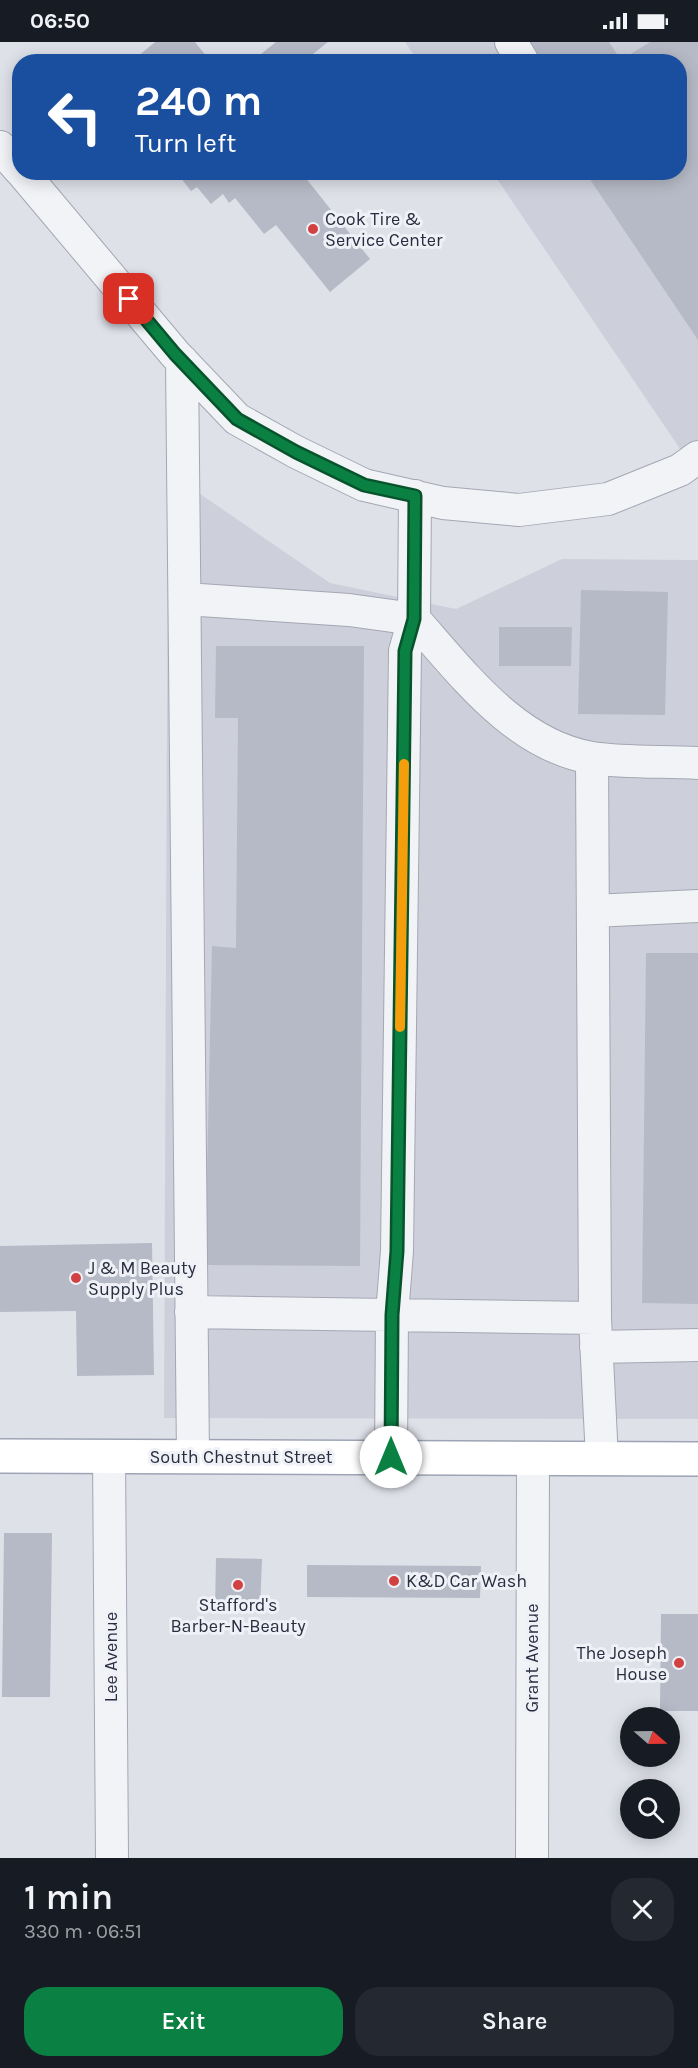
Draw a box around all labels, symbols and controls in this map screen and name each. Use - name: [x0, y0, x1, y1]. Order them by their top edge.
- text: 06:50: [30, 8, 90, 34]
- text: 240 m: [135, 76, 262, 126]
- icon: left: [36, 78, 114, 156]
- text: Turn left: [135, 127, 236, 159]
- place label: Cook Tire & Service Center: [325, 208, 443, 251]
- marker: Cook Tire & Service Center: [306, 222, 320, 236]
- pin: [103, 273, 154, 324]
- icon: arrive: [112, 282, 145, 315]
- place label: J & M Beauty Supply Plus: [88, 1257, 197, 1300]
- marker: J & M Beauty Supply Plus: [69, 1271, 83, 1285]
- position arrow: [359, 1425, 423, 1489]
- street label: South Chestnut Street: [149, 1446, 333, 1468]
- place label: K&D Car Wash: [406, 1570, 527, 1592]
- marker: K&D Car Wash: [387, 1574, 401, 1588]
- marker: Stafford's Barber-N-Beauty: [231, 1578, 245, 1592]
- place label: Stafford's Barber-N-Beauty: [170, 1594, 306, 1637]
- street label: Grant Avenue: [521, 1603, 543, 1713]
- street label: Lee Avenue: [100, 1612, 122, 1702]
- place label: The Joseph House: [576, 1642, 667, 1685]
- marker: The Joseph House: [672, 1656, 686, 1670]
- north arrow: [620, 1707, 680, 1767]
- map controls: [620, 1707, 680, 1839]
- button: search: [620, 1779, 680, 1839]
- text: 1 min: [24, 1876, 113, 1918]
- button: close: [611, 1878, 674, 1941]
- text: 330 m · 06:51: [24, 1920, 142, 1943]
- button: Exit: [24, 1987, 343, 2056]
- button: Share: [355, 1987, 674, 2056]

